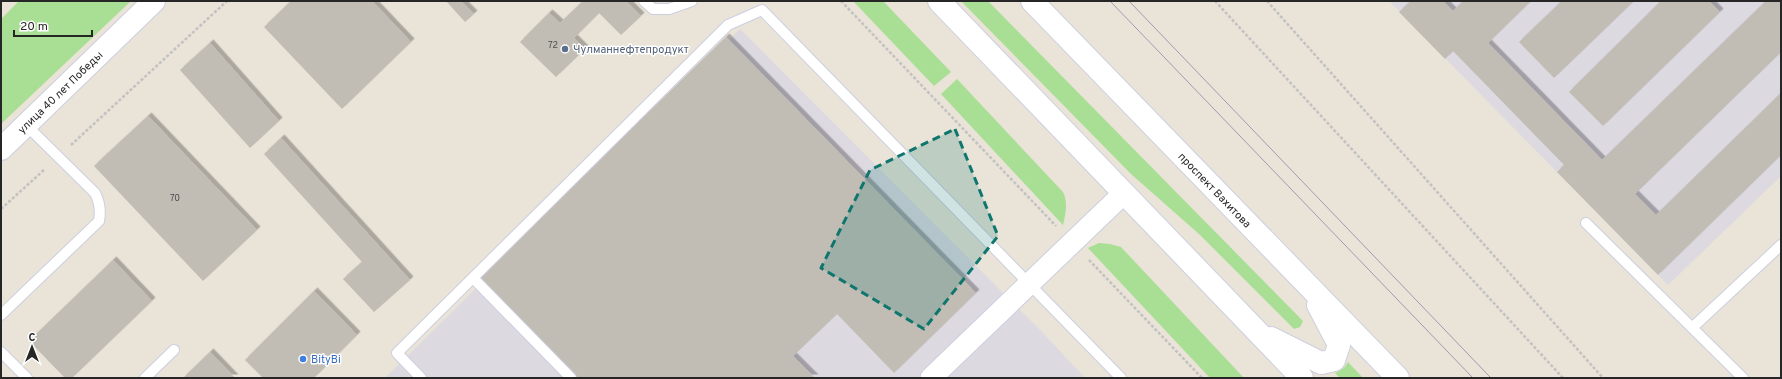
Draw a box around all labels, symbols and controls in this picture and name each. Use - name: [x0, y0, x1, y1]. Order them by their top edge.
- scale bar: [14, 12, 92, 38]
- text: 20 m: [20, 19, 48, 35]
- house number: 72: [548, 40, 558, 51]
- place label: Чулманнефтепродукт: [573, 43, 689, 57]
- marker: Чулманнефтепродукт: [560, 44, 570, 54]
- street label: улица 40 лет Победы: [15, 48, 106, 137]
- street label: проспект Вахитова: [1175, 150, 1254, 231]
- house number: 70: [170, 193, 180, 204]
- north arrow: [12, 327, 52, 367]
- text: С: [28, 331, 36, 345]
- place label: BityBi: [311, 353, 341, 367]
- marker: BityBi: [298, 354, 308, 364]

